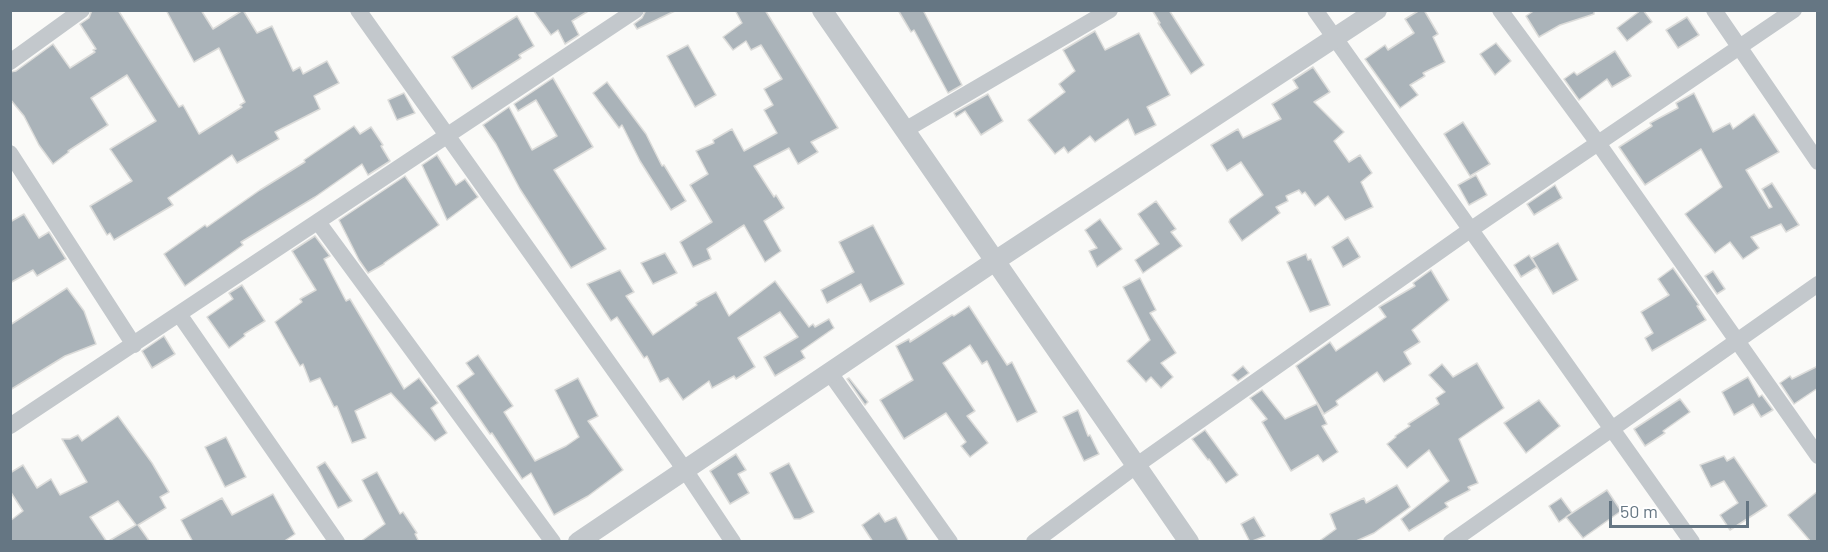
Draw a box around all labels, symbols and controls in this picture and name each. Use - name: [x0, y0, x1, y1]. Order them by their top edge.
- scale bar: [1612, 489, 1752, 527]
- text: 50 m: [1620, 500, 1658, 522]

